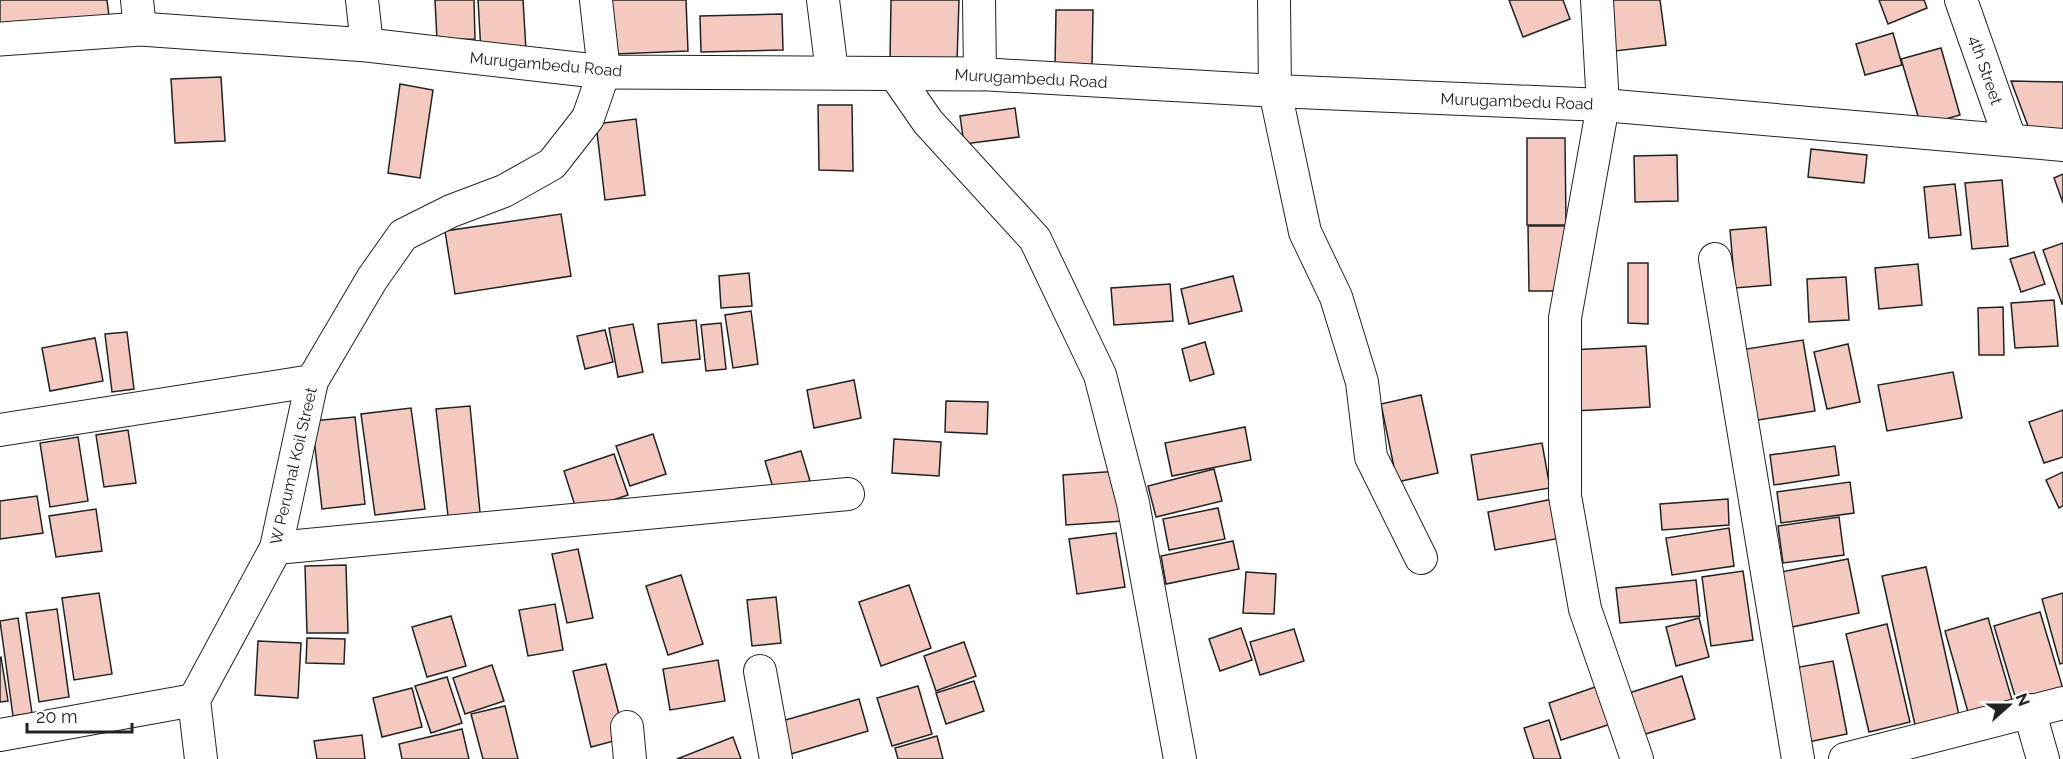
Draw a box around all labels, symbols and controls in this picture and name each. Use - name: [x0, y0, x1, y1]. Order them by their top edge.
- street label: 4th Street: [1965, 33, 2006, 108]
- street label: Murugambedu Road: [469, 48, 623, 81]
- street label: Murugambedu Road: [954, 65, 1108, 92]
- street label: Murugambedu Road: [1440, 89, 1594, 114]
- street label: W Perumal Koil Street: [266, 385, 321, 547]
- north arrow: [1979, 675, 2039, 735]
- text: N: [2011, 691, 2034, 709]
- scale bar: [27, 696, 132, 734]
- text: 20 m: [36, 706, 78, 727]

